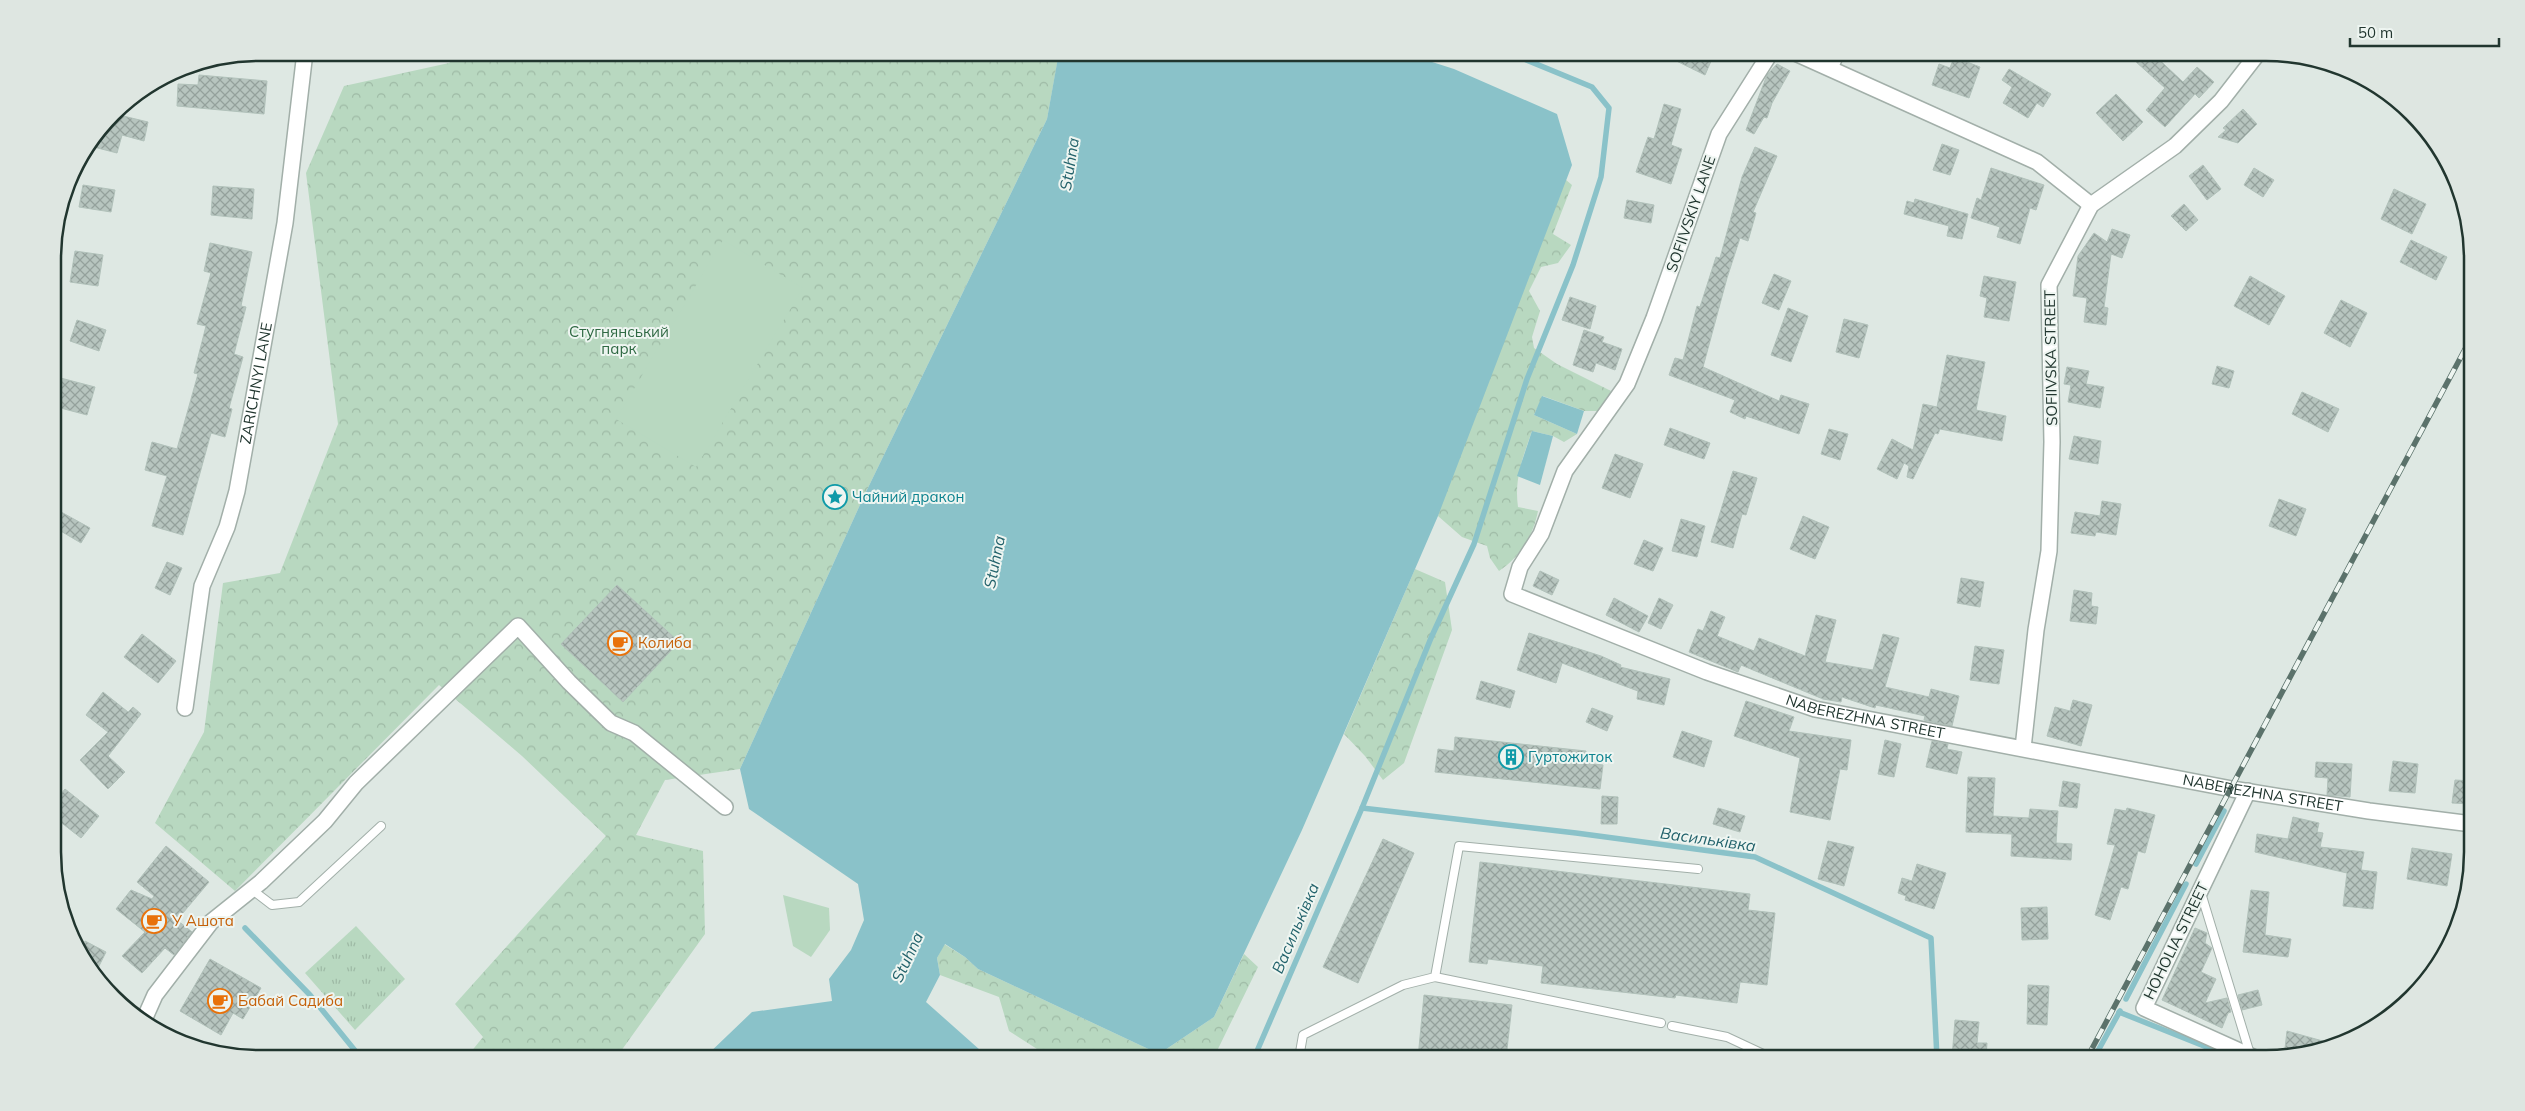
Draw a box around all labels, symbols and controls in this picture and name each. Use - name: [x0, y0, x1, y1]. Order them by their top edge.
- scale bar: [2350, 15, 2499, 47]
- text: 50 m: [2358, 23, 2393, 42]
- water label: Stuhna: [1055, 136, 1083, 192]
- street label: SOFIIVSKIY LANE: [1662, 153, 1719, 275]
- street label: SOFIIVSKA STREET: [2040, 290, 2061, 426]
- street label: ZARICHNYI LANE: [236, 321, 276, 446]
- park label: Стугнянський парк: [569, 322, 669, 358]
- place icon: Чайний дракон: [822, 484, 848, 510]
- place label: Чайний дракон: [852, 487, 964, 506]
- water label: Stuhna: [979, 534, 1009, 590]
- cafe icon: Колиба: [607, 630, 633, 656]
- place label: Колиба: [638, 633, 692, 652]
- street label: NABEREZHNA STREET: [1783, 690, 1946, 743]
- building icon: Гуртожиток: [1498, 744, 1524, 770]
- place label: Гуртожиток: [1528, 747, 1613, 766]
- street label: NABEREZHNA STREET: [2181, 770, 2344, 816]
- water label: Васильківка: [1659, 822, 1757, 856]
- street label: HOHOLIA STREET: [2139, 879, 2212, 1003]
- water label: Васильківка: [1267, 880, 1323, 976]
- cafe icon: У Ашота: [141, 908, 167, 934]
- place label: У Ашота: [171, 911, 234, 930]
- water label: Stuhna: [887, 928, 927, 985]
- cafe icon: Бабай Садиба: [207, 988, 233, 1014]
- place label: Бабай Садиба: [238, 991, 343, 1010]

